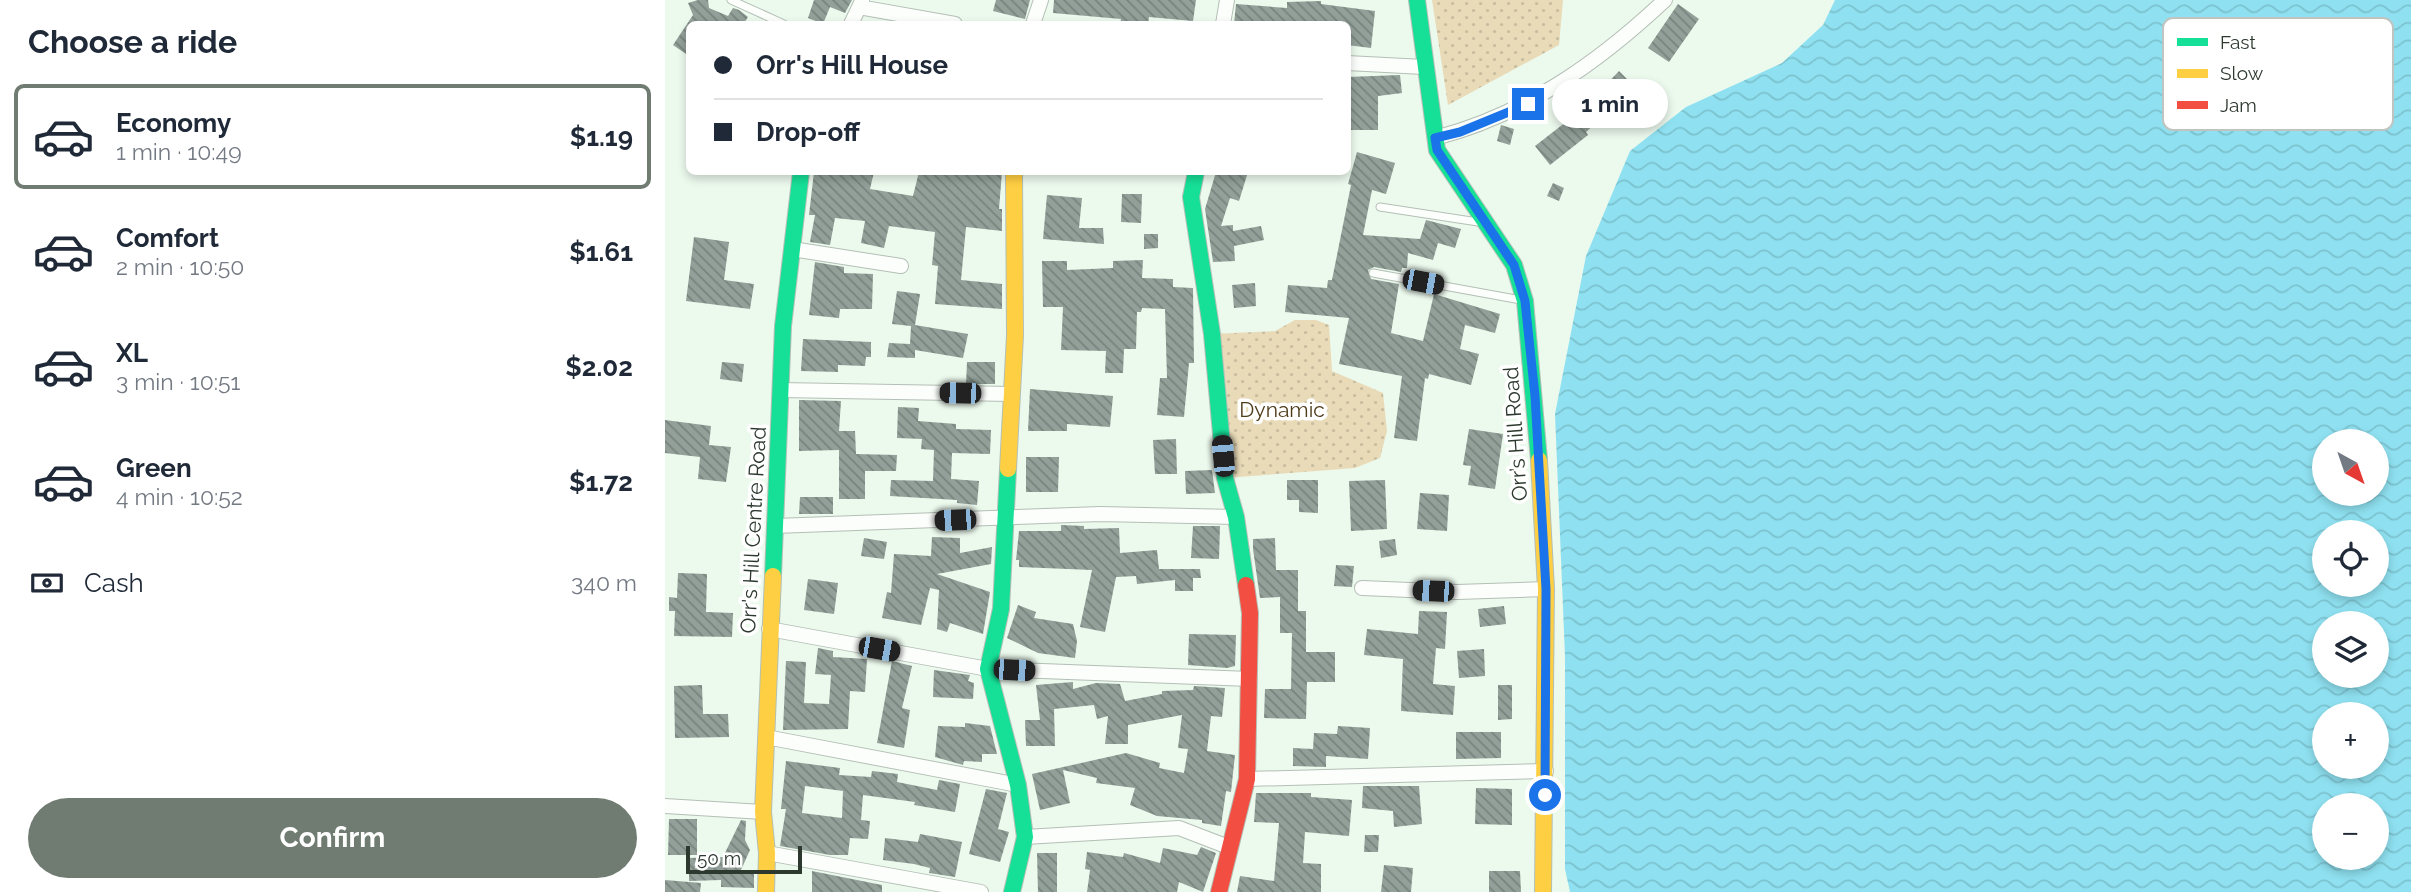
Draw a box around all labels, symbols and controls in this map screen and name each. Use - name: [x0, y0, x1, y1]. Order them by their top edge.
- legend: [2163, 18, 2393, 130]
- text: Choose a ride: [28, 23, 237, 60]
- text: Fast: [2220, 31, 2256, 53]
- text: Orr's Hill House: [756, 50, 948, 80]
- text: Slow: [2220, 62, 2264, 84]
- callout: 1 min: [1553, 80, 1668, 128]
- route end: [1512, 88, 1544, 120]
- text: 1 min: [1581, 90, 1639, 117]
- text: Jam: [2220, 94, 2257, 116]
- icon: car: [32, 105, 95, 168]
- text: Economy: [116, 108, 231, 138]
- text: Drop-off: [756, 117, 860, 147]
- text: $1.19: [570, 122, 633, 152]
- text: 1 min · 10:49: [116, 138, 242, 165]
- icon: car: [32, 220, 95, 283]
- text: Comfort: [116, 223, 219, 253]
- text: $1.61: [569, 237, 633, 267]
- text: 2 min · 10:50: [116, 253, 244, 280]
- car: [1401, 268, 1446, 296]
- icon: car: [32, 335, 95, 398]
- text: XL: [116, 338, 148, 368]
- text: $2.02: [565, 352, 633, 382]
- street label: Orr’s Hill Road: [1498, 366, 1532, 502]
- text: 3 min · 10:51: [116, 368, 240, 395]
- car: [939, 382, 982, 404]
- park label: Dynamic: [1239, 397, 1325, 422]
- street label: Orr's Hill Centre Road: [735, 426, 771, 634]
- north arrow: [2312, 429, 2389, 506]
- map controls: [2312, 429, 2389, 870]
- car: [1211, 434, 1236, 478]
- icon: car: [32, 450, 95, 513]
- text: Green: [116, 453, 192, 483]
- text: $1.72: [569, 467, 633, 497]
- text: 4 min · 10:52: [116, 483, 243, 510]
- car: [934, 509, 977, 531]
- button: locate: [2312, 520, 2389, 597]
- icon: cash: [28, 564, 66, 602]
- text: Cash: [84, 568, 144, 598]
- text: 340 m: [571, 569, 637, 596]
- car: [1412, 580, 1455, 602]
- button: layers: [2312, 611, 2389, 688]
- car: [857, 635, 902, 663]
- car: [993, 658, 1036, 682]
- button: +: [2312, 702, 2389, 779]
- route start: [1529, 779, 1561, 811]
- button: −: [2312, 793, 2389, 870]
- button: Confirm: [28, 798, 637, 878]
- scale bar: [686, 843, 801, 875]
- text: 50 m: [697, 847, 741, 869]

